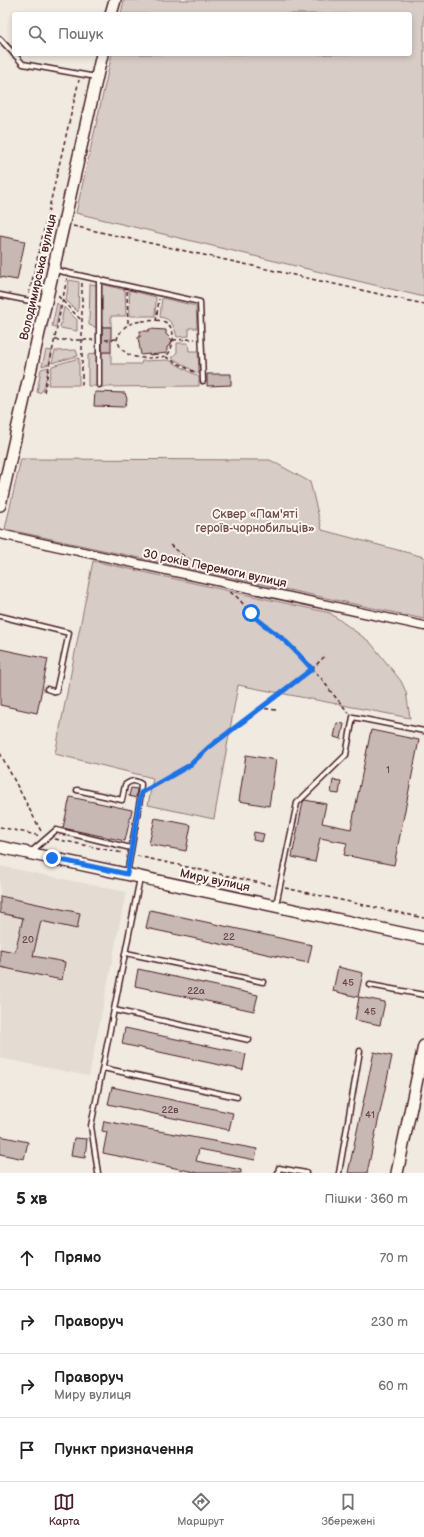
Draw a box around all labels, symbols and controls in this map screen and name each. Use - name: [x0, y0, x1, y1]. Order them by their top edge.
- search box: [12, 12, 412, 56]
- icon: search: [26, 23, 48, 45]
- text: Пошук: [58, 25, 104, 44]
- street label: Володимирська вулиця: [17, 212, 60, 342]
- park label: Сквер «Пам'яті героїв-чорнобильців»: [195, 507, 315, 536]
- street label: 30 років Перемоги вулиця: [142, 546, 288, 591]
- route start: [242, 604, 260, 622]
- house number: 1: [386, 764, 390, 776]
- route end: [43, 849, 61, 867]
- street label: Миру вулиця: [178, 866, 252, 895]
- house number: 22: [223, 931, 235, 943]
- house number: 20: [22, 934, 34, 946]
- house number: 45: [342, 977, 354, 989]
- house number: 22а: [187, 985, 205, 997]
- house number: 45: [364, 1006, 376, 1018]
- house number: 22в: [161, 1104, 179, 1116]
- house number: 41: [365, 1109, 375, 1121]
- text: 5 хв: [16, 1189, 47, 1209]
- text: Пішки · 360 m: [325, 1191, 408, 1207]
- icon: ahead: [16, 1247, 38, 1269]
- text: Прямо: [54, 1248, 101, 1267]
- text: 70 m: [380, 1250, 408, 1266]
- icon: right: [16, 1311, 38, 1333]
- text: Праворуч: [54, 1312, 124, 1331]
- text: 230 m: [371, 1314, 408, 1330]
- text: Праворуч: [54, 1368, 124, 1387]
- icon: right: [16, 1375, 38, 1397]
- text: 60 m: [378, 1378, 408, 1394]
- text: Миру вулиця: [54, 1387, 131, 1403]
- icon: arrive: [16, 1439, 38, 1461]
- text: Пункт призначення: [54, 1440, 194, 1459]
- tab: Карта: [49, 1491, 80, 1528]
- tab: Маршрут: [177, 1491, 224, 1528]
- tab: Збережені: [322, 1491, 375, 1528]

